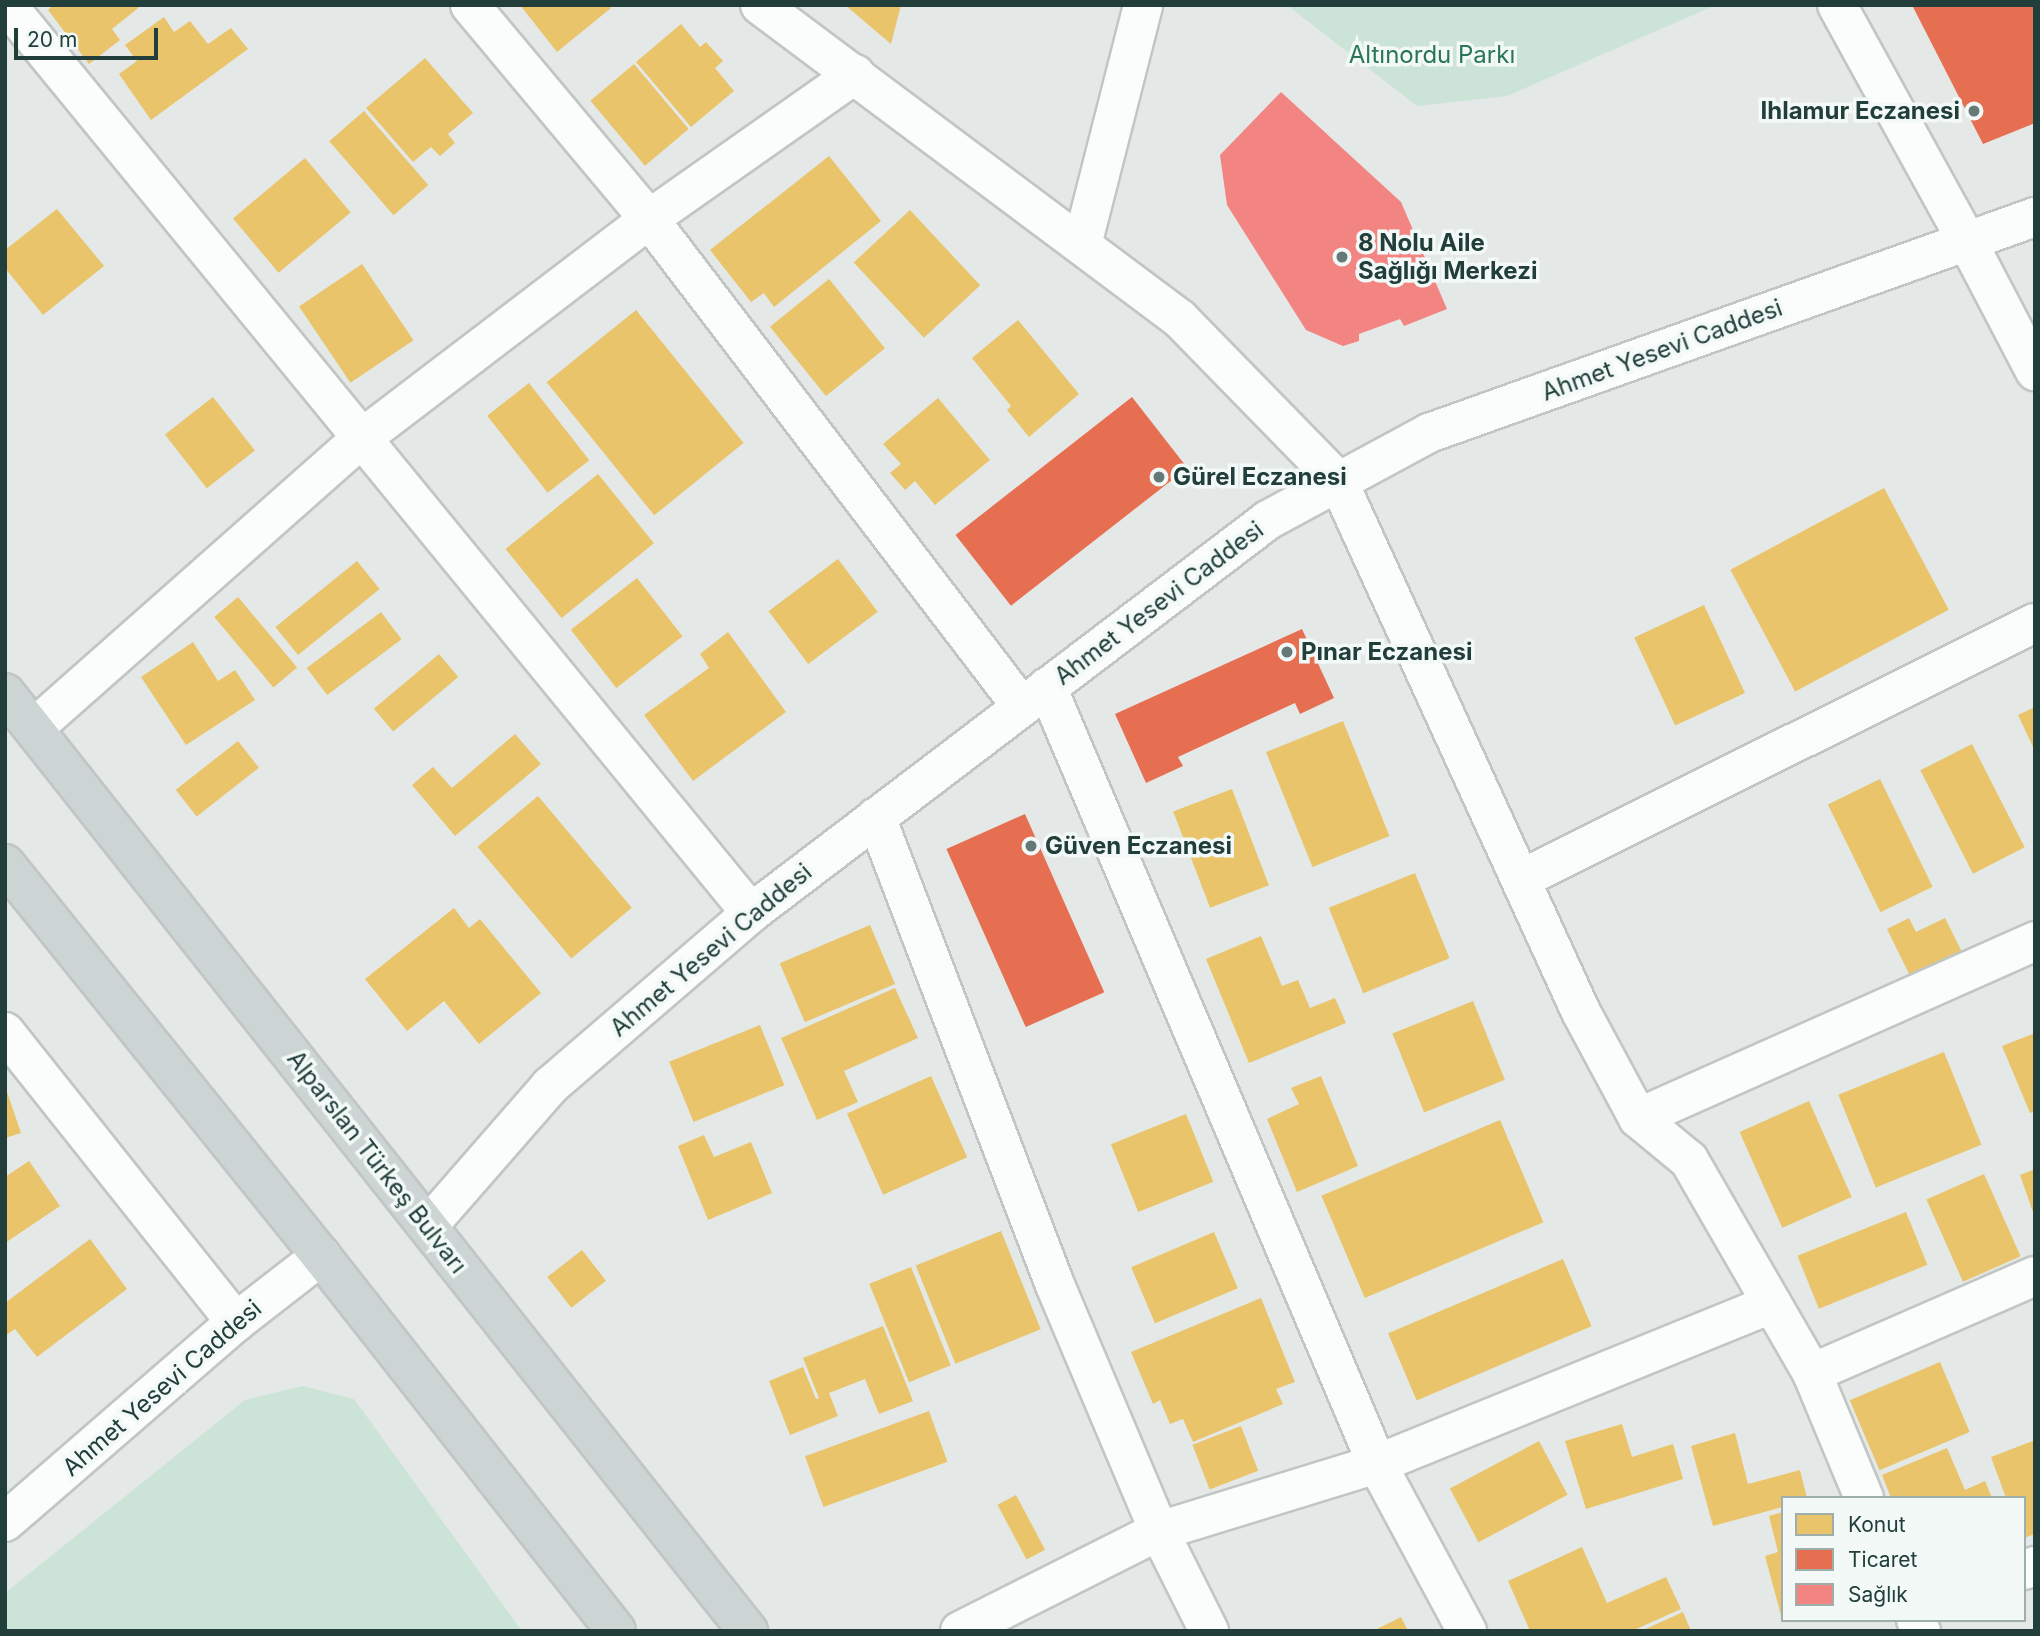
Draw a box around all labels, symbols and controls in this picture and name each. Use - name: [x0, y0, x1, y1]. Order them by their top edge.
- scale bar: [18, 14, 161, 58]
- text: 20 m: [27, 27, 77, 52]
- park label: Altınordu Parkı: [1349, 41, 1515, 69]
- place label: Ihlamur Eczanesi: [1760, 97, 1960, 125]
- marker: Ihlamur Eczanesi: [1966, 103, 1982, 119]
- place label: 8 Nolu Aile Sağlığı Merkezi: [1358, 229, 1537, 285]
- marker: 8 Nolu Aile Sağlığı Merkezi: [1332, 247, 1352, 267]
- street label: Ahmet Yesevi Caddesi: [1538, 293, 1786, 407]
- place label: Gürel Eczanesi: [1173, 463, 1347, 491]
- marker: Gürel Eczanesi: [1151, 469, 1167, 485]
- street label: Ahmet Yesevi Caddesi: [1049, 515, 1269, 691]
- place label: Pınar Eczanesi: [1301, 638, 1472, 666]
- marker: Pınar Eczanesi: [1279, 644, 1295, 660]
- place label: Güven Eczanesi: [1045, 832, 1232, 860]
- marker: Güven Eczanesi: [1023, 838, 1039, 854]
- street label: Ahmet Yesevi Caddesi: [604, 857, 818, 1043]
- street label: Alparslan Türkeş Bulvarı: [281, 1045, 473, 1279]
- street label: Ahmet Yesevi Caddesi: [57, 1294, 267, 1482]
- legend: [1781, 1496, 2026, 1622]
- text: Konut: [1848, 1512, 1906, 1537]
- text: Ticaret: [1848, 1547, 1917, 1572]
- text: Sağlık: [1848, 1582, 1908, 1607]

